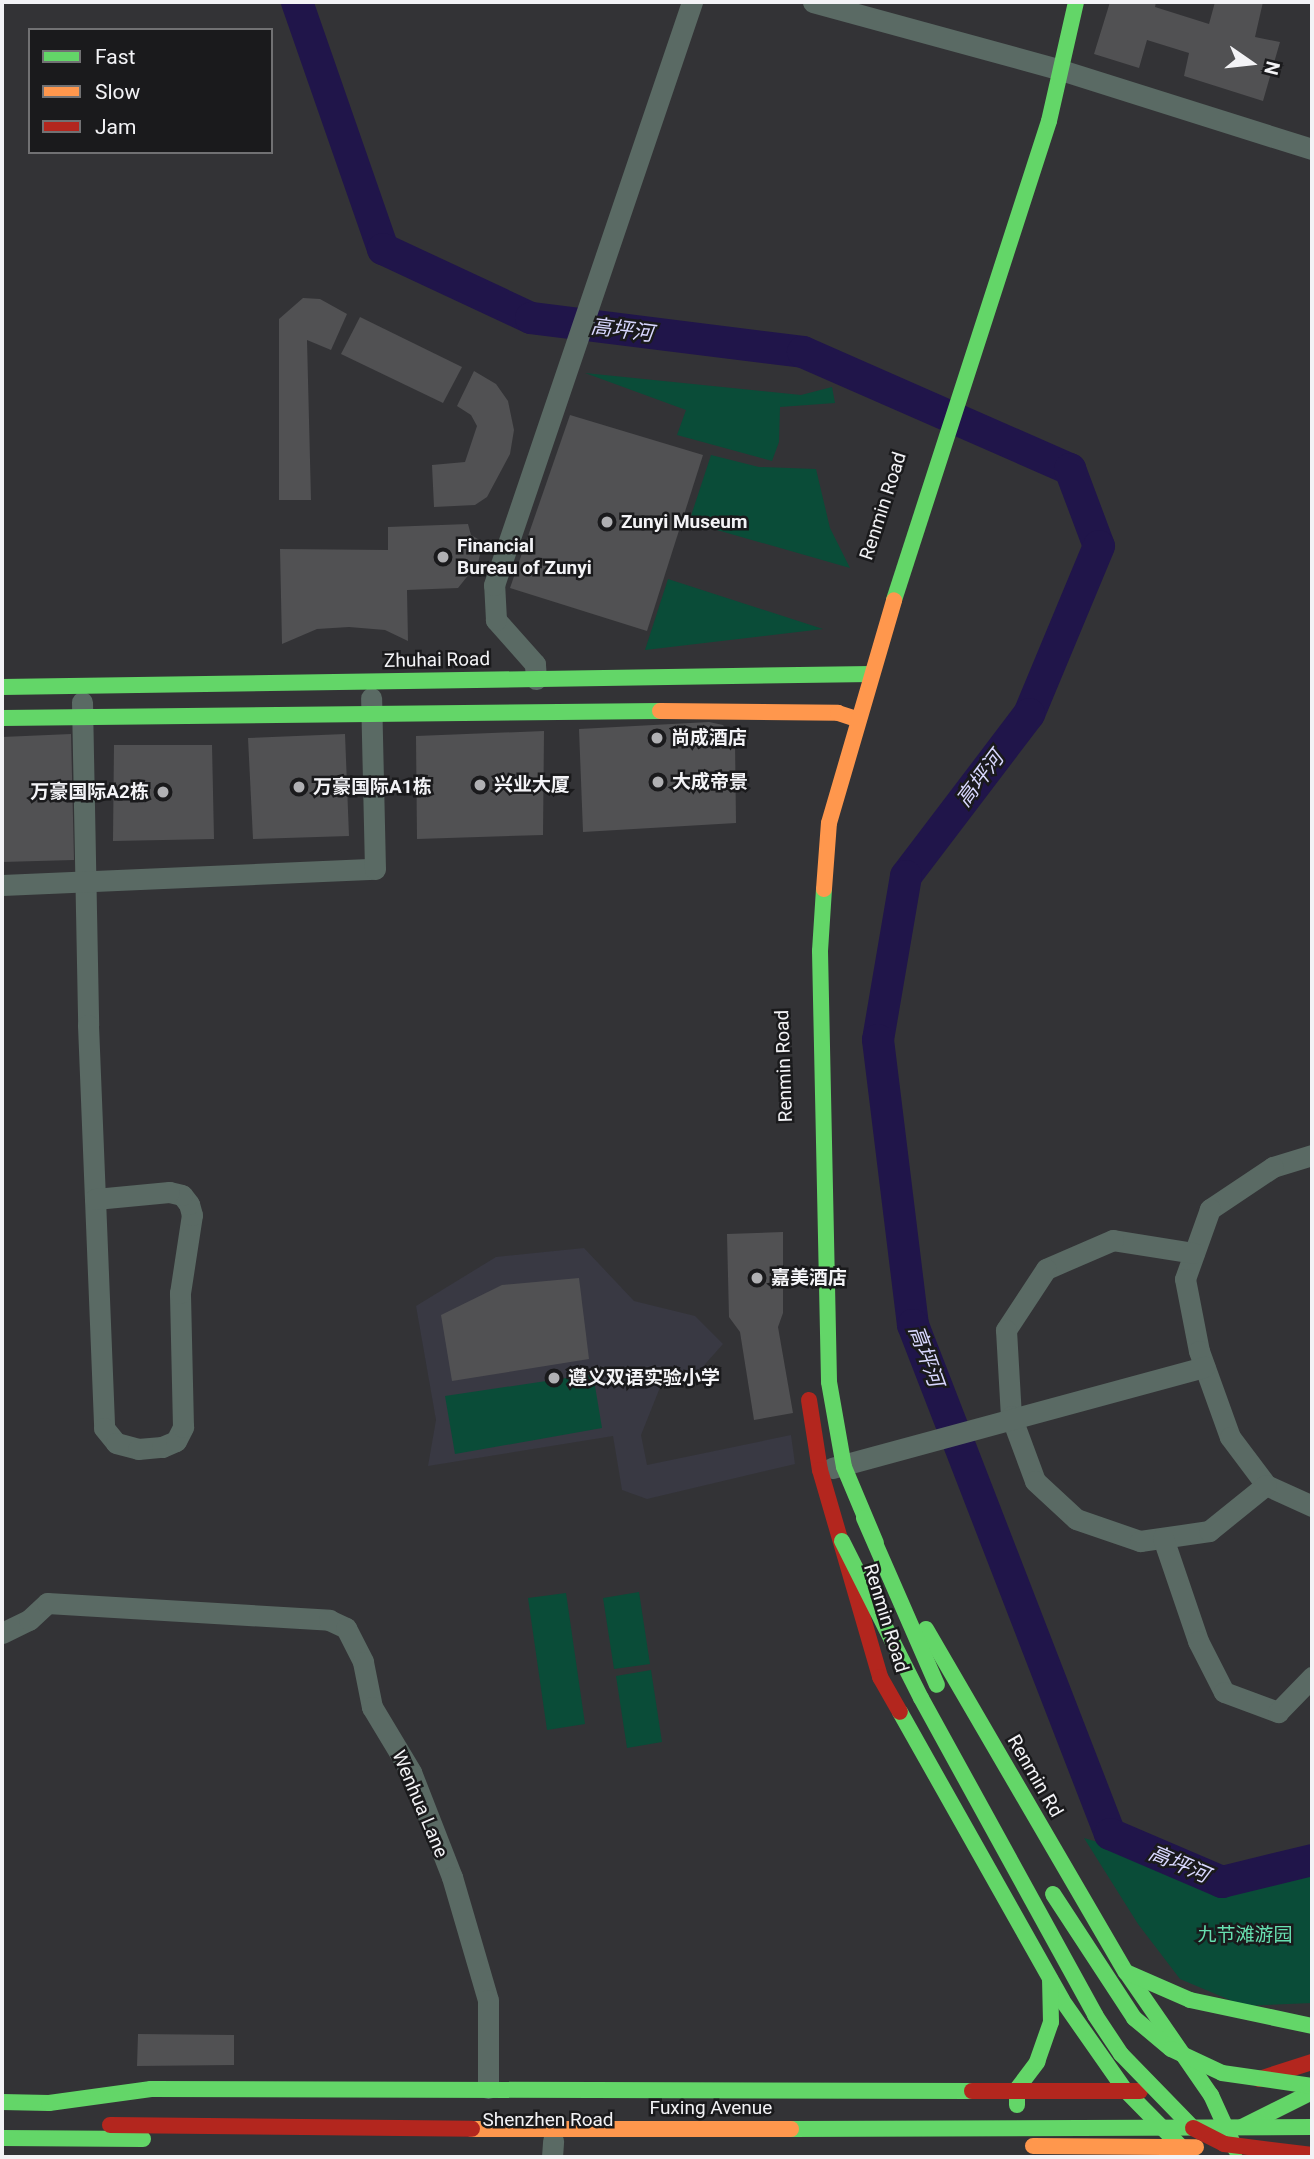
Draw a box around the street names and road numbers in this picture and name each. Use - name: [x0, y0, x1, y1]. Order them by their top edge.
- street label: Renmin Road: [855, 449, 911, 563]
- street label: Zhuhai Road: [384, 648, 490, 672]
- street label: Renmin Road: [771, 1009, 797, 1123]
- street label: Renmin Road: [859, 1561, 913, 1675]
- street label: Renmin Rd: [1002, 1731, 1068, 1821]
- street label: Wenhua Lane: [387, 1747, 453, 1861]
- street label: Fuxing Avenue: [650, 2097, 772, 2119]
- street label: Shenzhen Road: [482, 2109, 614, 2131]

